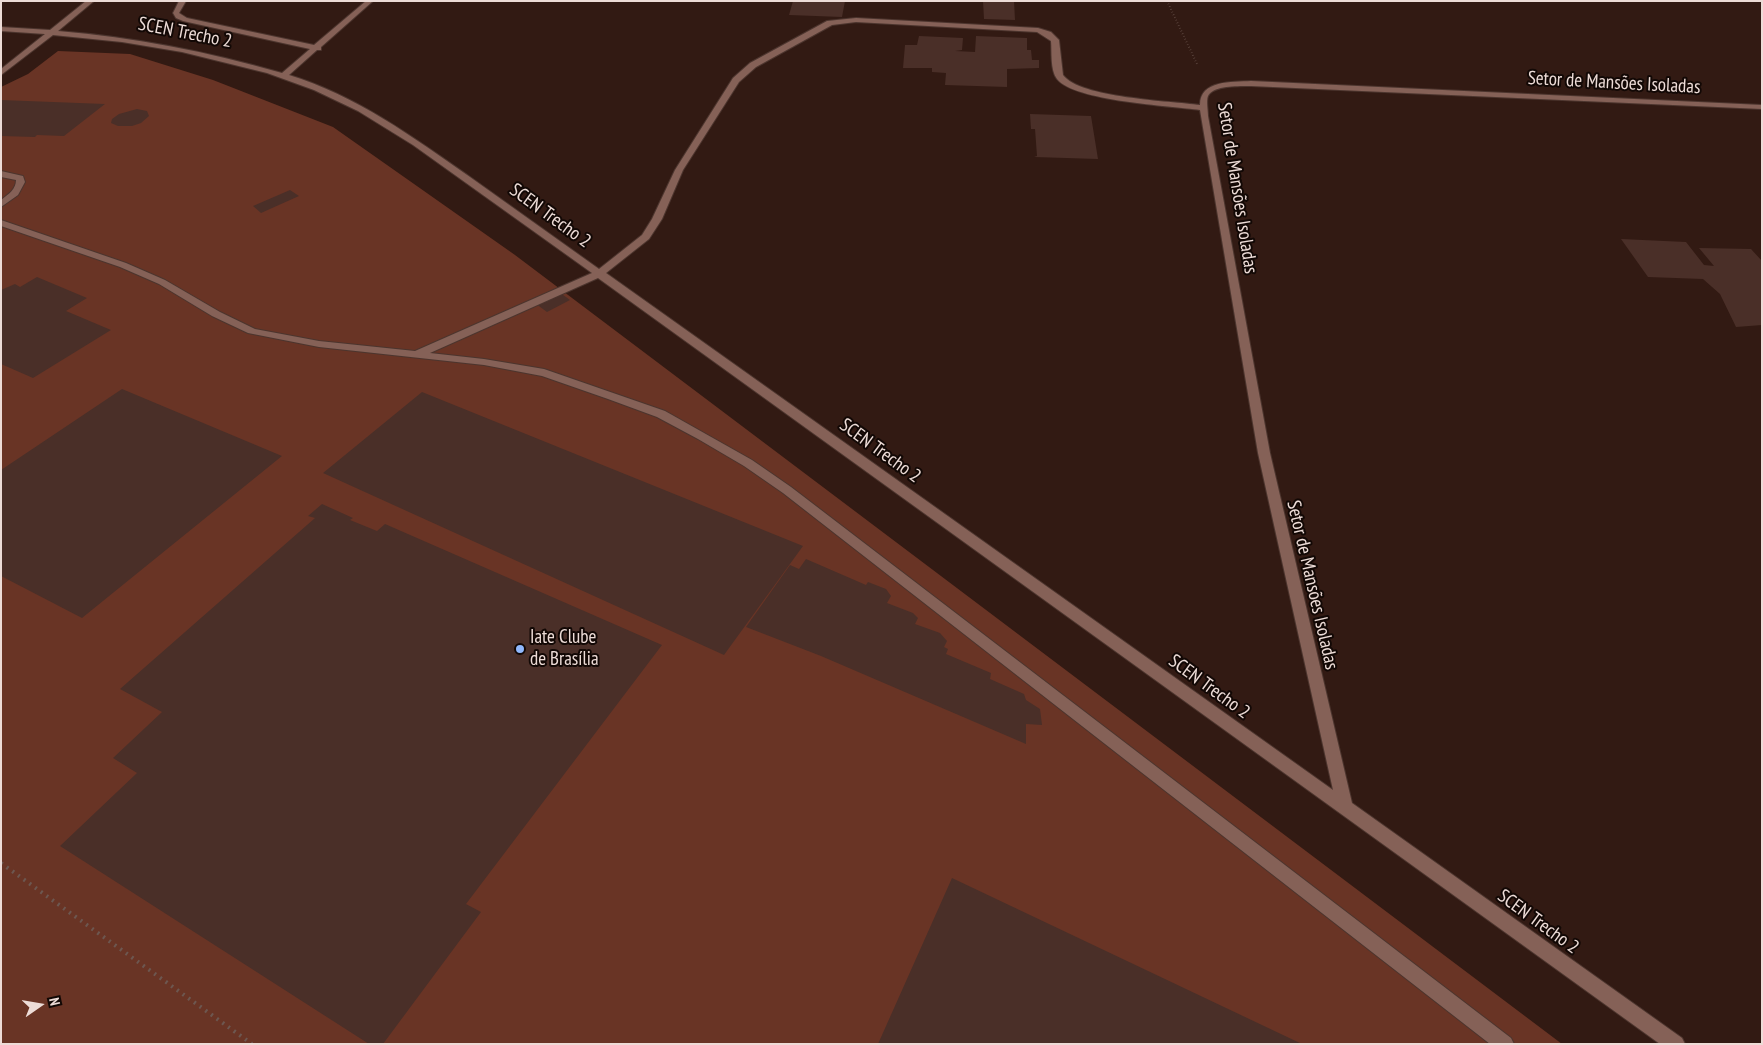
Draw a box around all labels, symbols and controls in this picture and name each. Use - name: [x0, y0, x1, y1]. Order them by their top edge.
- street label: SCEN Trecho 2: [136, 13, 234, 53]
- street label: Setor de Mansões Isoladas: [1527, 67, 1701, 99]
- street label: Setor de Mansões Isoladas: [1212, 101, 1262, 275]
- street label: SCEN Trecho 2: [505, 179, 595, 253]
- street label: SCEN Trecho 2: [835, 414, 925, 488]
- street label: Setor de Mansões Isoladas: [1281, 498, 1343, 672]
- place label: Iate Clube de Brasília: [530, 627, 599, 671]
- marker: Iate Clube de Brasília: [514, 643, 526, 655]
- street label: SCEN Trecho 2: [1164, 650, 1254, 724]
- street label: SCEN Trecho 2: [1493, 885, 1583, 959]
- north arrow: [15, 980, 65, 1030]
- text: N: [45, 996, 64, 1007]

